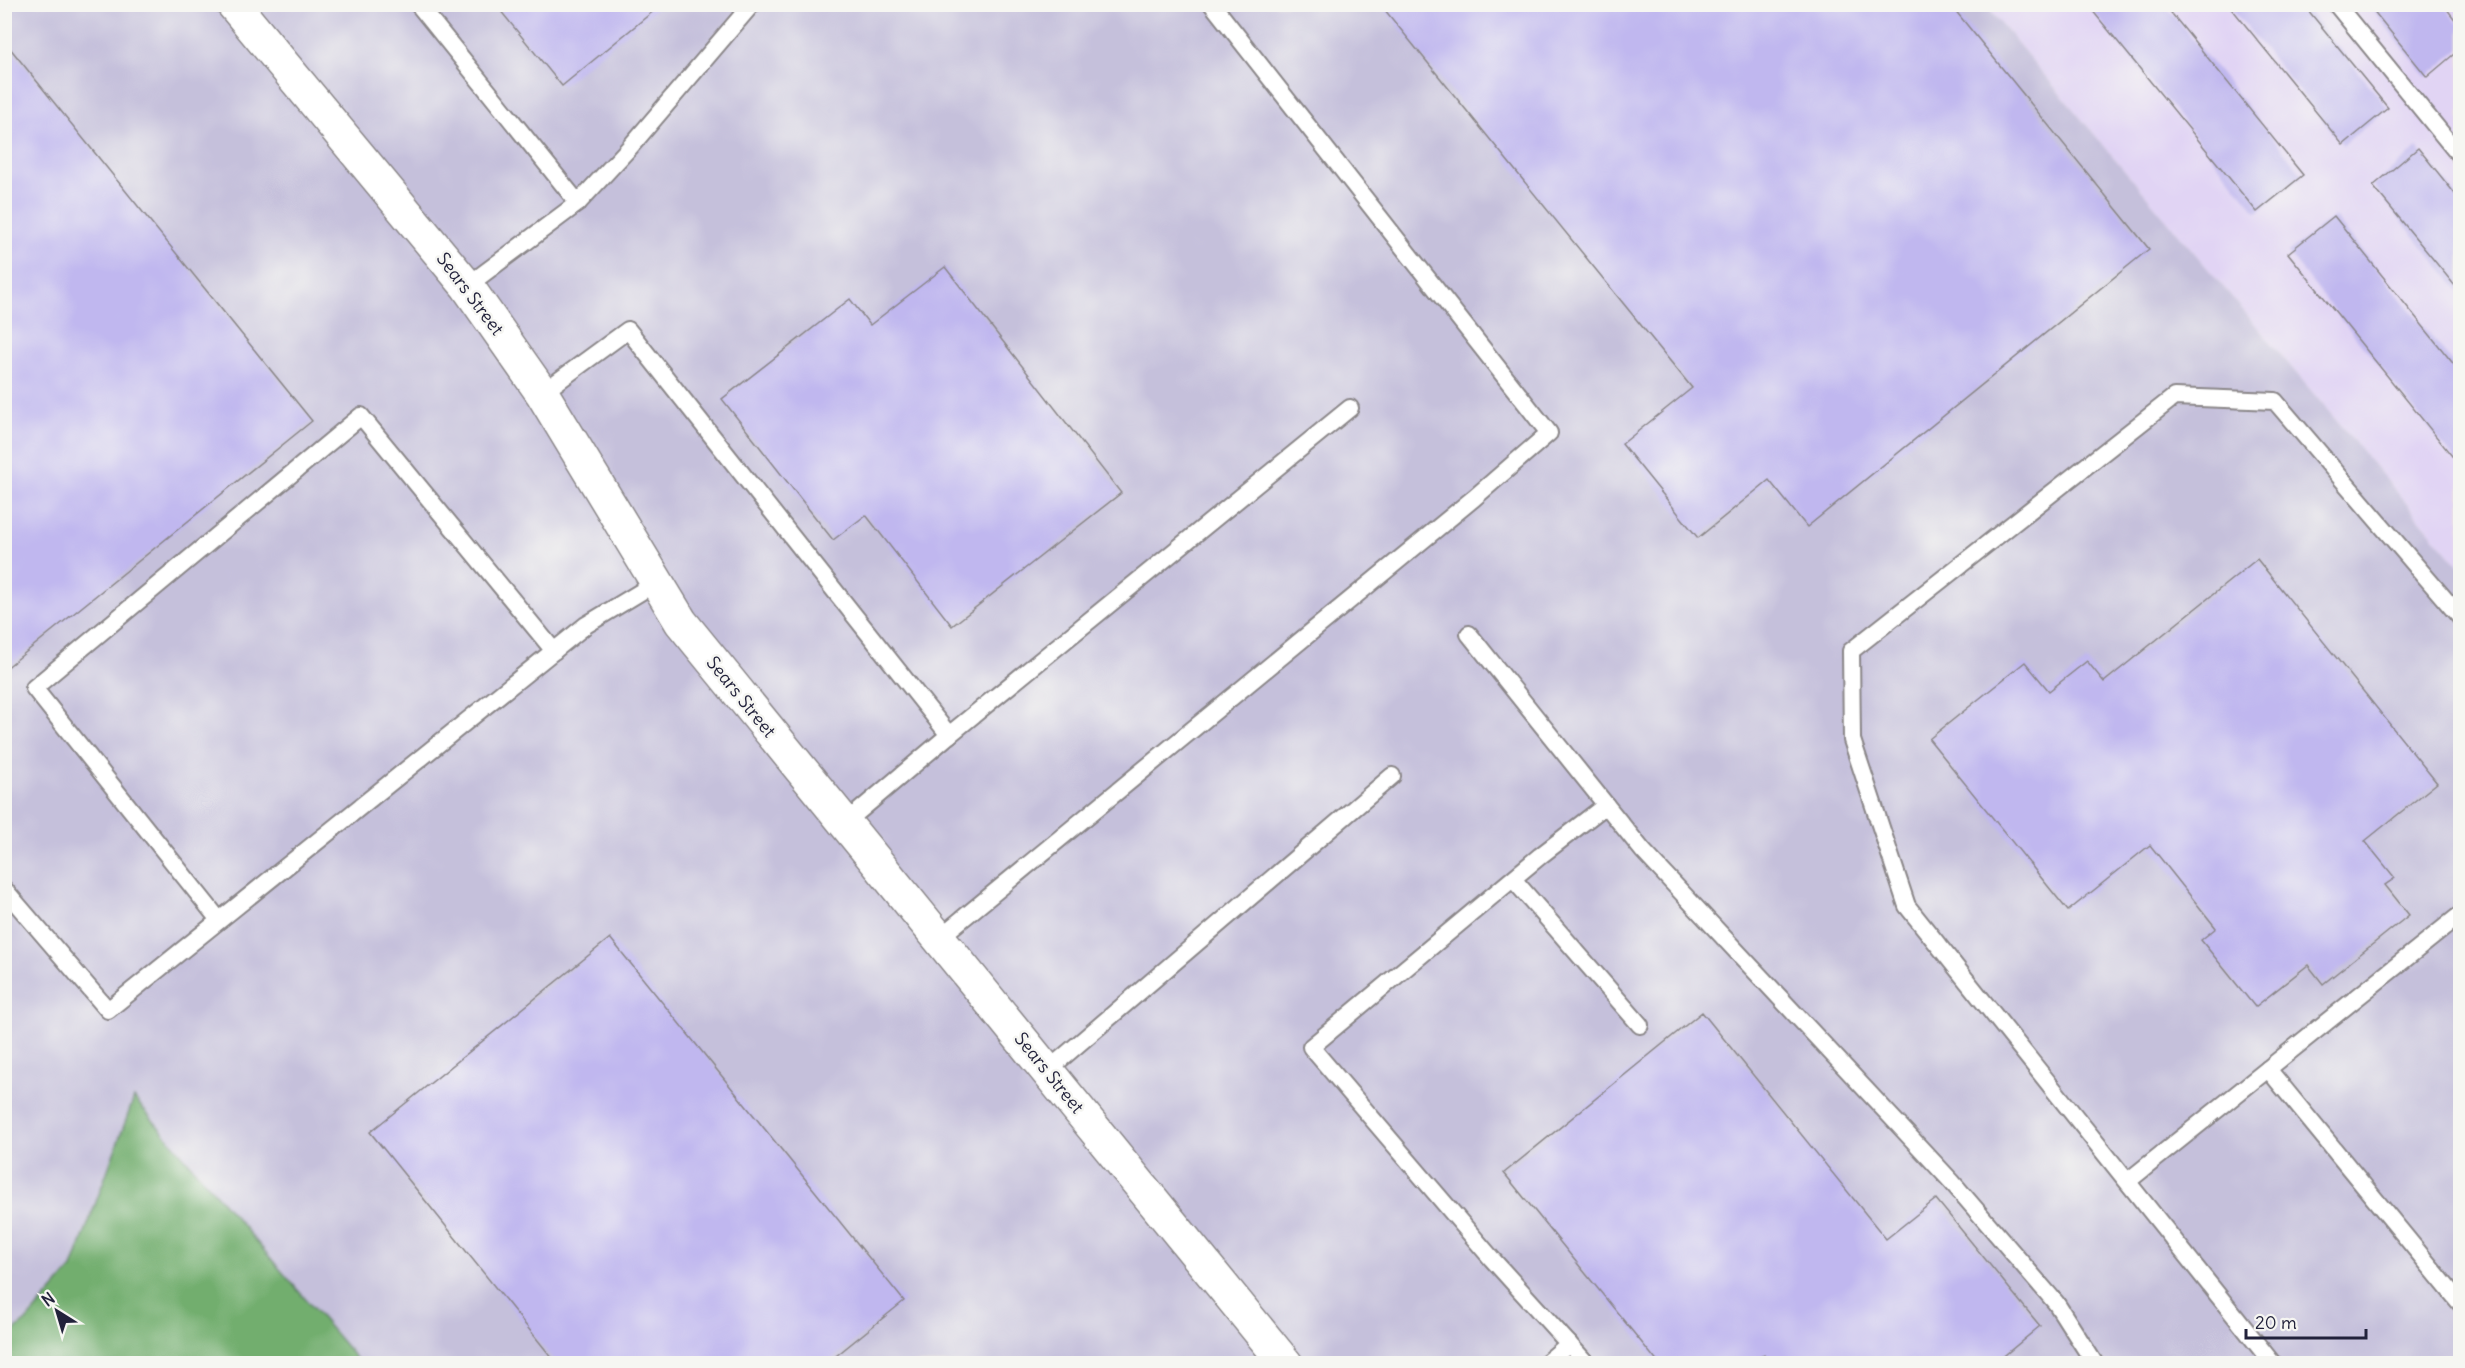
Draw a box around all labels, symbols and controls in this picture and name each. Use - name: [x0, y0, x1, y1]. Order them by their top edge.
- street label: Sears Street: [432, 248, 509, 340]
- street label: Sears Street: [702, 651, 781, 742]
- street label: Sears Street: [1010, 1027, 1089, 1118]
- north arrow: [27, 1281, 87, 1341]
- text: N: [38, 1288, 58, 1310]
- scale bar: [2246, 1302, 2366, 1340]
- text: 20 m: [2255, 1311, 2297, 1334]

